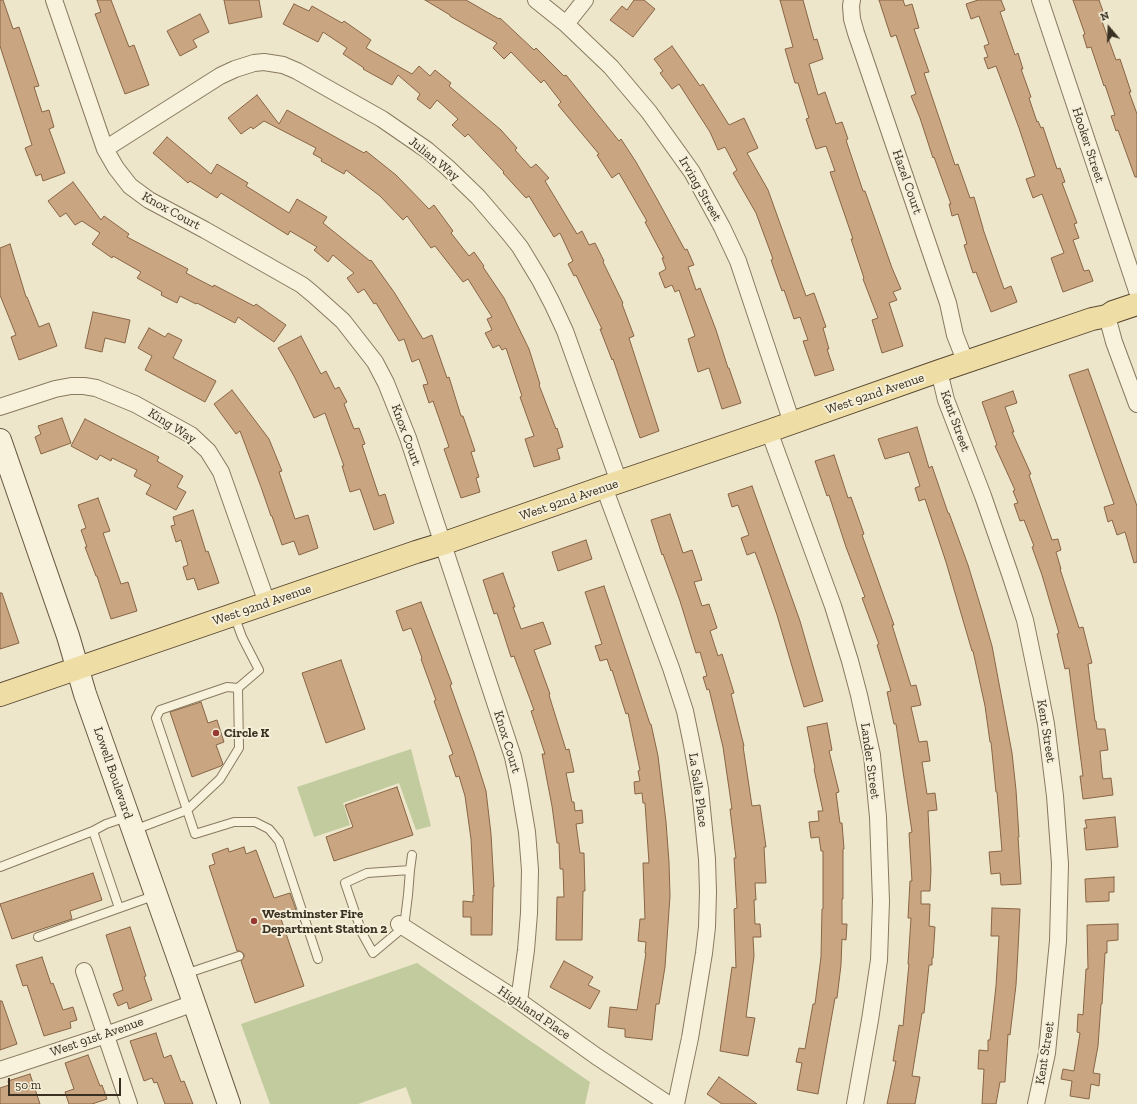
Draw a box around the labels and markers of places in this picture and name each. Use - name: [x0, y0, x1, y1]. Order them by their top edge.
- place label: Circle K: [224, 725, 269, 741]
- marker: Circle K: [211, 728, 221, 738]
- place label: Westminster Fire Department Station 2: [262, 906, 387, 937]
- marker: Westminster Fire Department Station 2: [249, 916, 259, 926]

